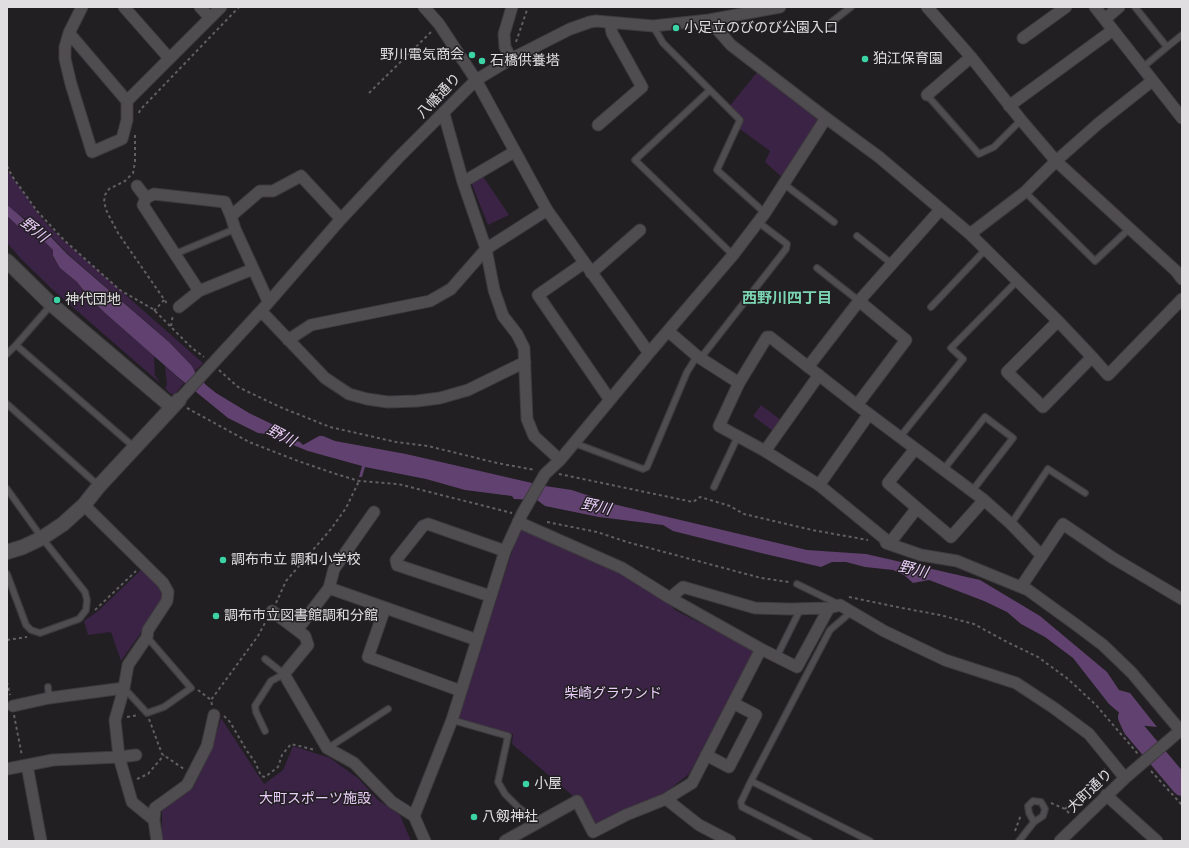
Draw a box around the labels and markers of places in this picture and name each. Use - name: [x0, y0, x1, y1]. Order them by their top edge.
- place label: 小足立のびのび公園入口: [684, 20, 838, 36]
- marker: 小足立のびのび公園入口: [671, 23, 681, 33]
- place label: 野川電気商会: [380, 47, 464, 63]
- marker: 野川電気商会: [467, 50, 477, 60]
- place label: 狛江保育園: [873, 51, 943, 67]
- place label: 石橋供養塔: [490, 53, 560, 69]
- marker: 狛江保育園: [860, 54, 870, 64]
- marker: 石橋供養塔: [477, 56, 487, 66]
- place label: 神代団地: [65, 292, 121, 308]
- marker: 神代団地: [52, 295, 62, 305]
- place label: 調布市立 調和小学校: [231, 552, 360, 568]
- marker: 調布市立 調和小学校: [218, 555, 228, 565]
- place label: 調布市立図書館調和分館: [224, 608, 378, 624]
- marker: 調布市立図書館調和分館: [211, 611, 221, 621]
- place label: 小屋: [534, 776, 562, 792]
- marker: 小屋: [521, 779, 531, 789]
- place label: 八剱神社: [482, 809, 538, 825]
- marker: 八剱神社: [469, 812, 479, 822]

